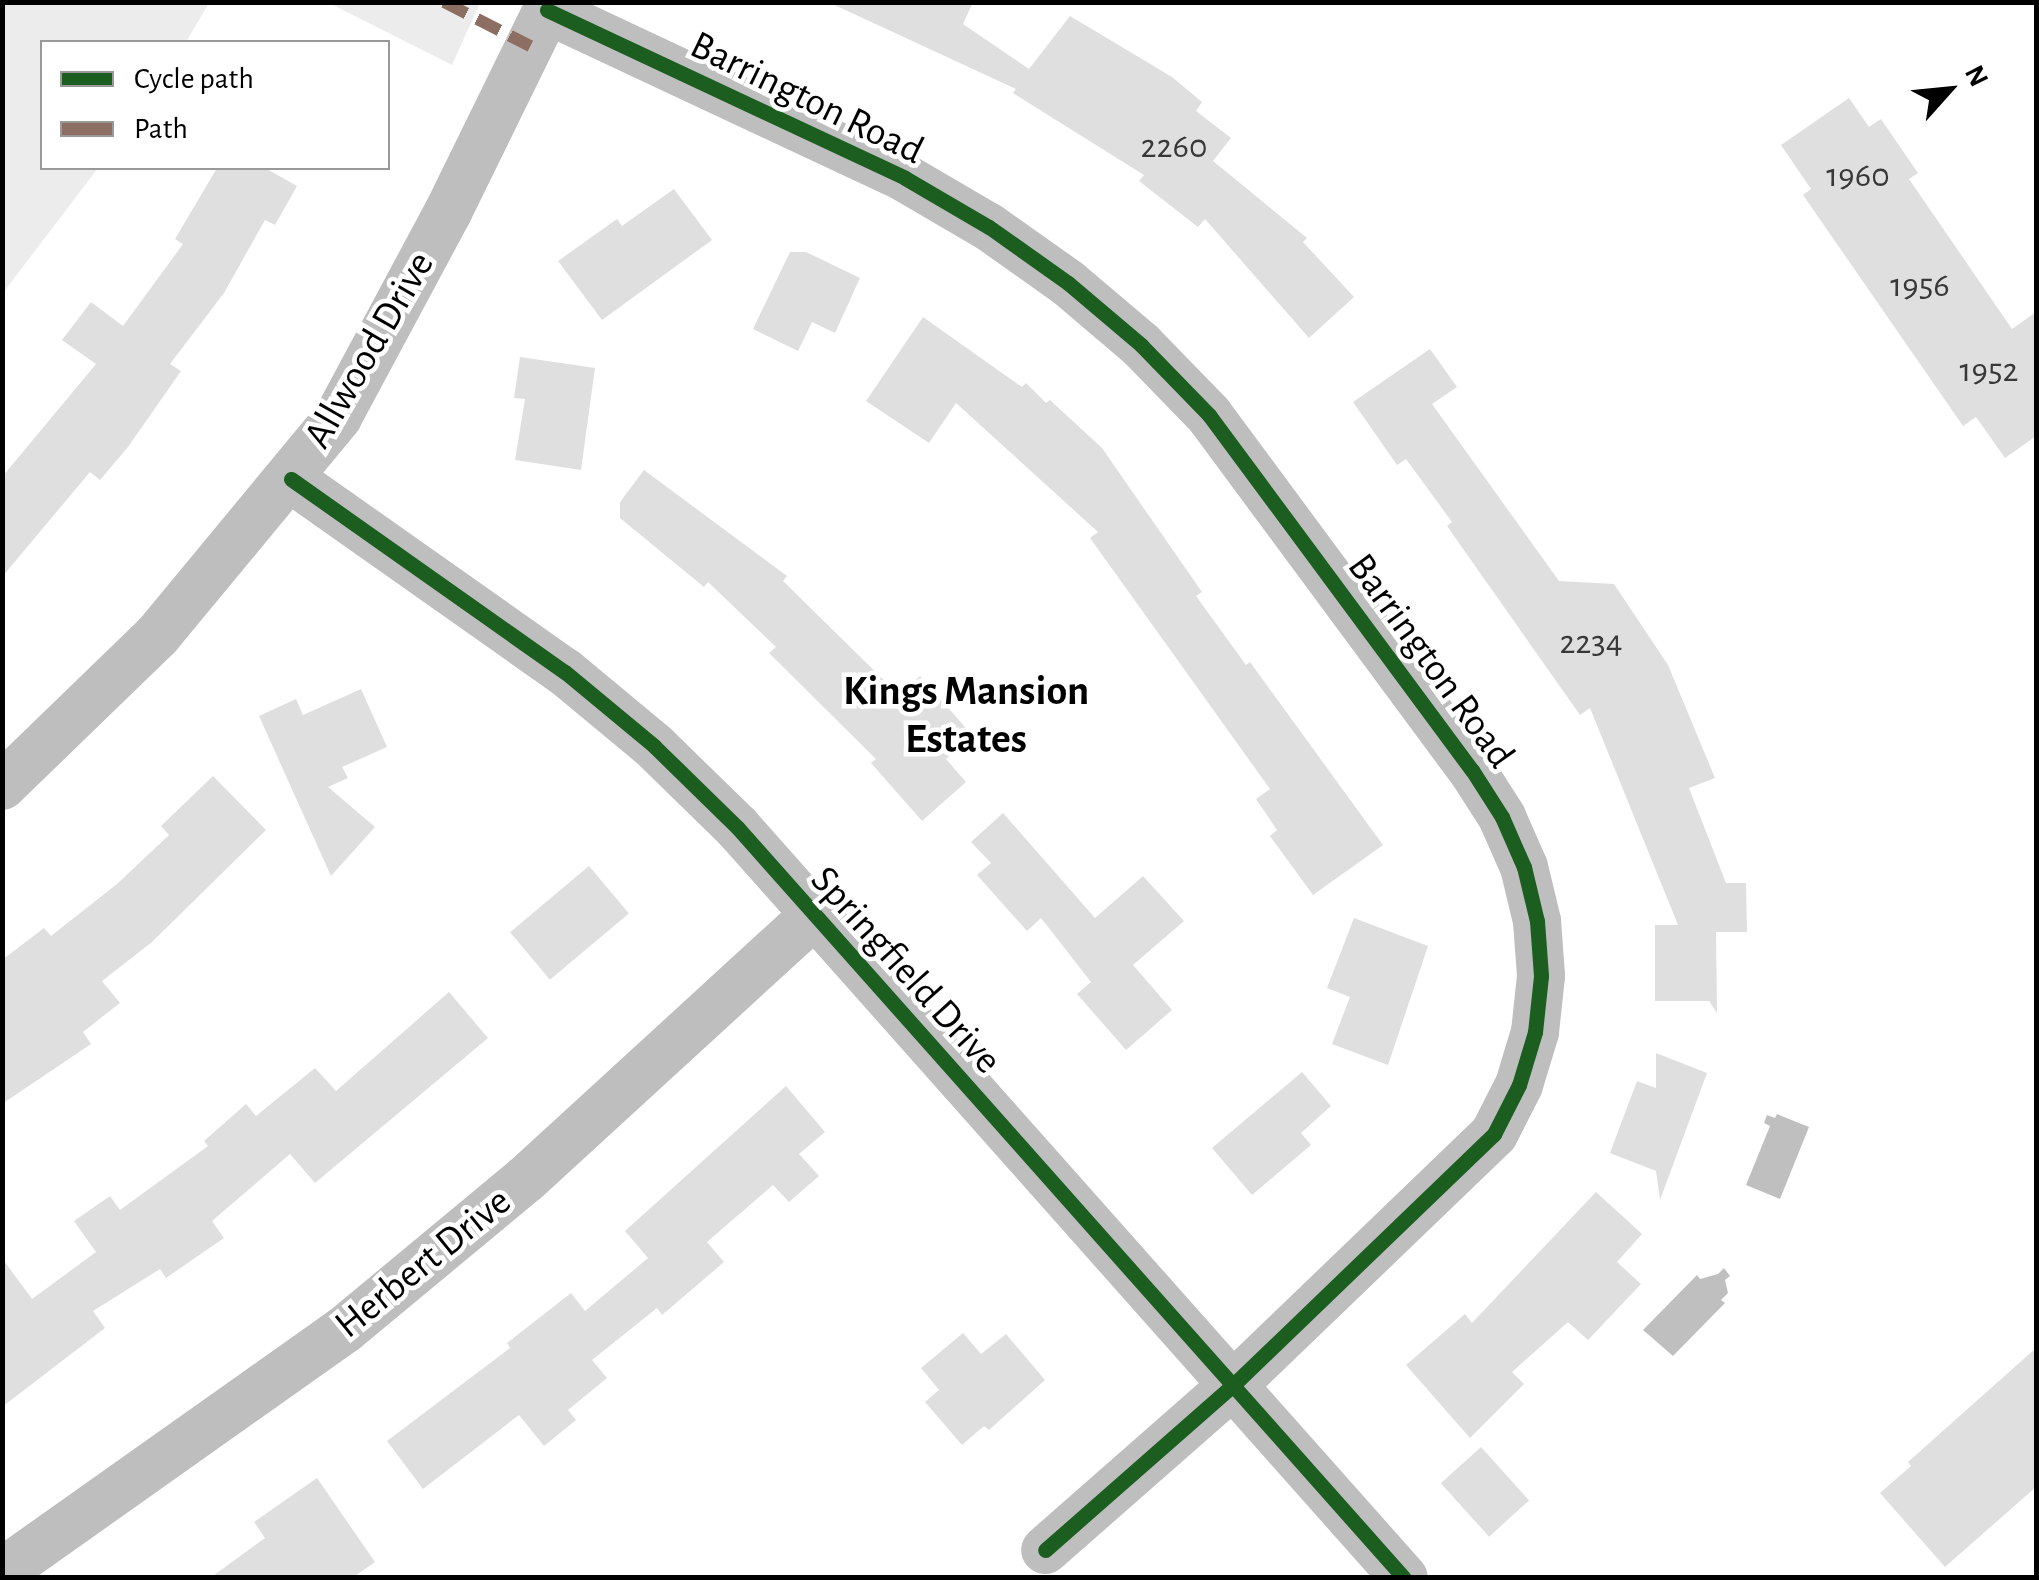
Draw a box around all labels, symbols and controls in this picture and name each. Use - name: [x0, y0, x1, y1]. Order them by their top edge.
- street label: Barrington Road: [683, 21, 931, 175]
- legend: [40, 40, 390, 170]
- north arrow: [1899, 40, 1999, 140]
- text: N: [1959, 61, 1993, 91]
- text: Cycle path: [134, 64, 254, 94]
- text: Path: [134, 114, 188, 144]
- house number: 2260: [1141, 126, 1207, 168]
- house number: 1960: [1826, 155, 1890, 197]
- street label: Allwood Drive: [293, 243, 445, 457]
- house number: 1956: [1890, 265, 1950, 307]
- house number: 1952: [1959, 350, 2019, 392]
- street label: Barrington Road: [1337, 544, 1525, 778]
- house number: 2234: [1559, 622, 1623, 664]
- district label: Kings Mansion Estates: [843, 666, 1089, 764]
- street label: Springfield Drive: [800, 856, 1012, 1084]
- street label: Herbert Drive: [325, 1178, 521, 1348]

